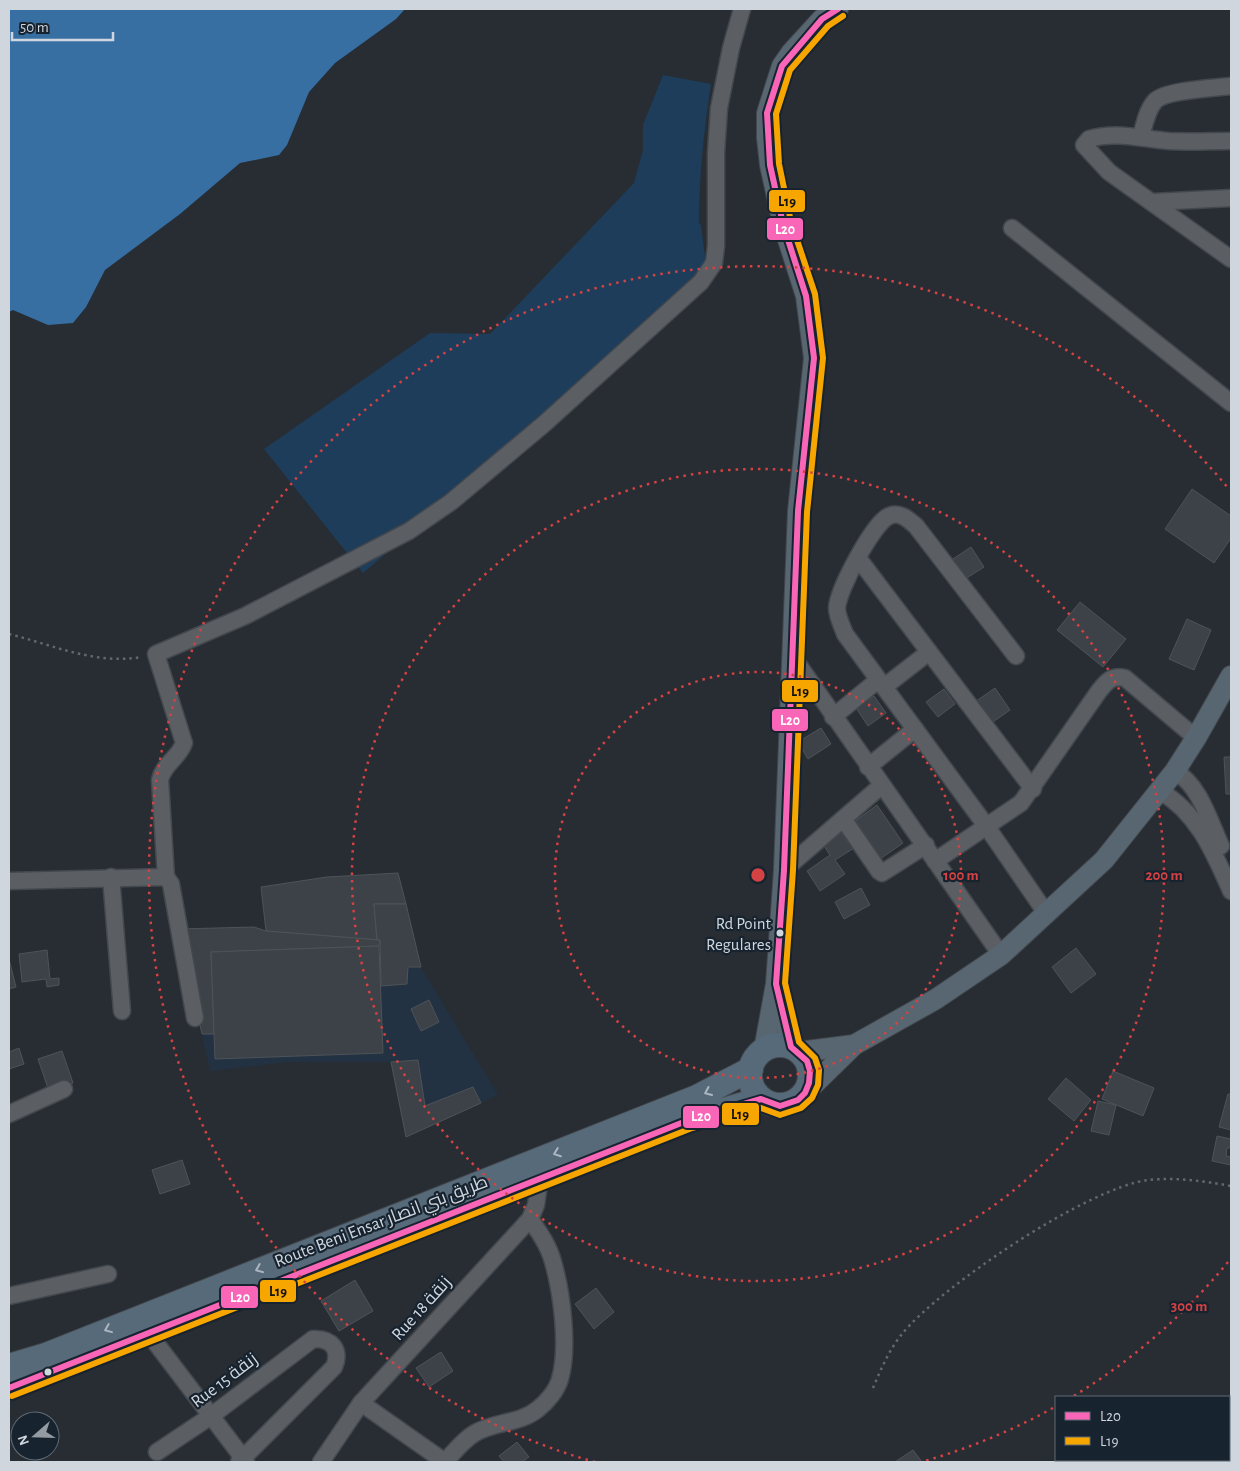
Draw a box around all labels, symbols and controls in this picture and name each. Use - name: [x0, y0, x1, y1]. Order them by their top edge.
- scale bar: [12, 10, 114, 42]
- text: 50 m: [20, 20, 49, 35]
- line badge: L19: [768, 189, 806, 213]
- text: L19: [778, 195, 796, 209]
- line badge: L20: [766, 217, 804, 241]
- text: L20: [775, 223, 795, 237]
- line badge: L19: [781, 679, 819, 703]
- text: L19: [791, 685, 809, 699]
- line badge: L20: [771, 708, 809, 732]
- text: L20: [780, 714, 800, 728]
- centre of rings: [749, 866, 767, 884]
- text: 100 m: [943, 868, 979, 883]
- text: 200 m: [1145, 868, 1183, 883]
- place label: Rd Point Regulares: [706, 915, 772, 953]
- marker: Rd Point Regulares: [775, 928, 785, 938]
- one-way arrow: [704, 1085, 713, 1096]
- line badge: L19: [721, 1102, 760, 1126]
- line badge: L20: [682, 1105, 720, 1129]
- text: L19: [731, 1108, 749, 1122]
- text: L20: [691, 1110, 711, 1124]
- one-way arrow: [553, 1147, 562, 1157]
- street label: Route Beni Ensar طريق بني انصار: [272, 1173, 492, 1275]
- one-way arrow: [255, 1263, 264, 1273]
- street label: Rue 18 زنقة: [389, 1273, 456, 1345]
- line badge: L19: [259, 1279, 297, 1303]
- line badge: L20: [220, 1285, 259, 1309]
- text: L19: [269, 1285, 287, 1299]
- text: L20: [230, 1291, 250, 1305]
- text: 300 m: [1171, 1299, 1207, 1314]
- one-way arrow: [104, 1323, 113, 1334]
- street label: Rue 15 زنقة: [188, 1350, 262, 1412]
- unlabelled marker: [43, 1367, 53, 1377]
- legend: [1055, 1396, 1230, 1461]
- text: L20: [1100, 1409, 1121, 1424]
- north arrow: [10, 1411, 60, 1461]
- text: N: [15, 1433, 32, 1447]
- text: L19: [1100, 1434, 1118, 1449]

